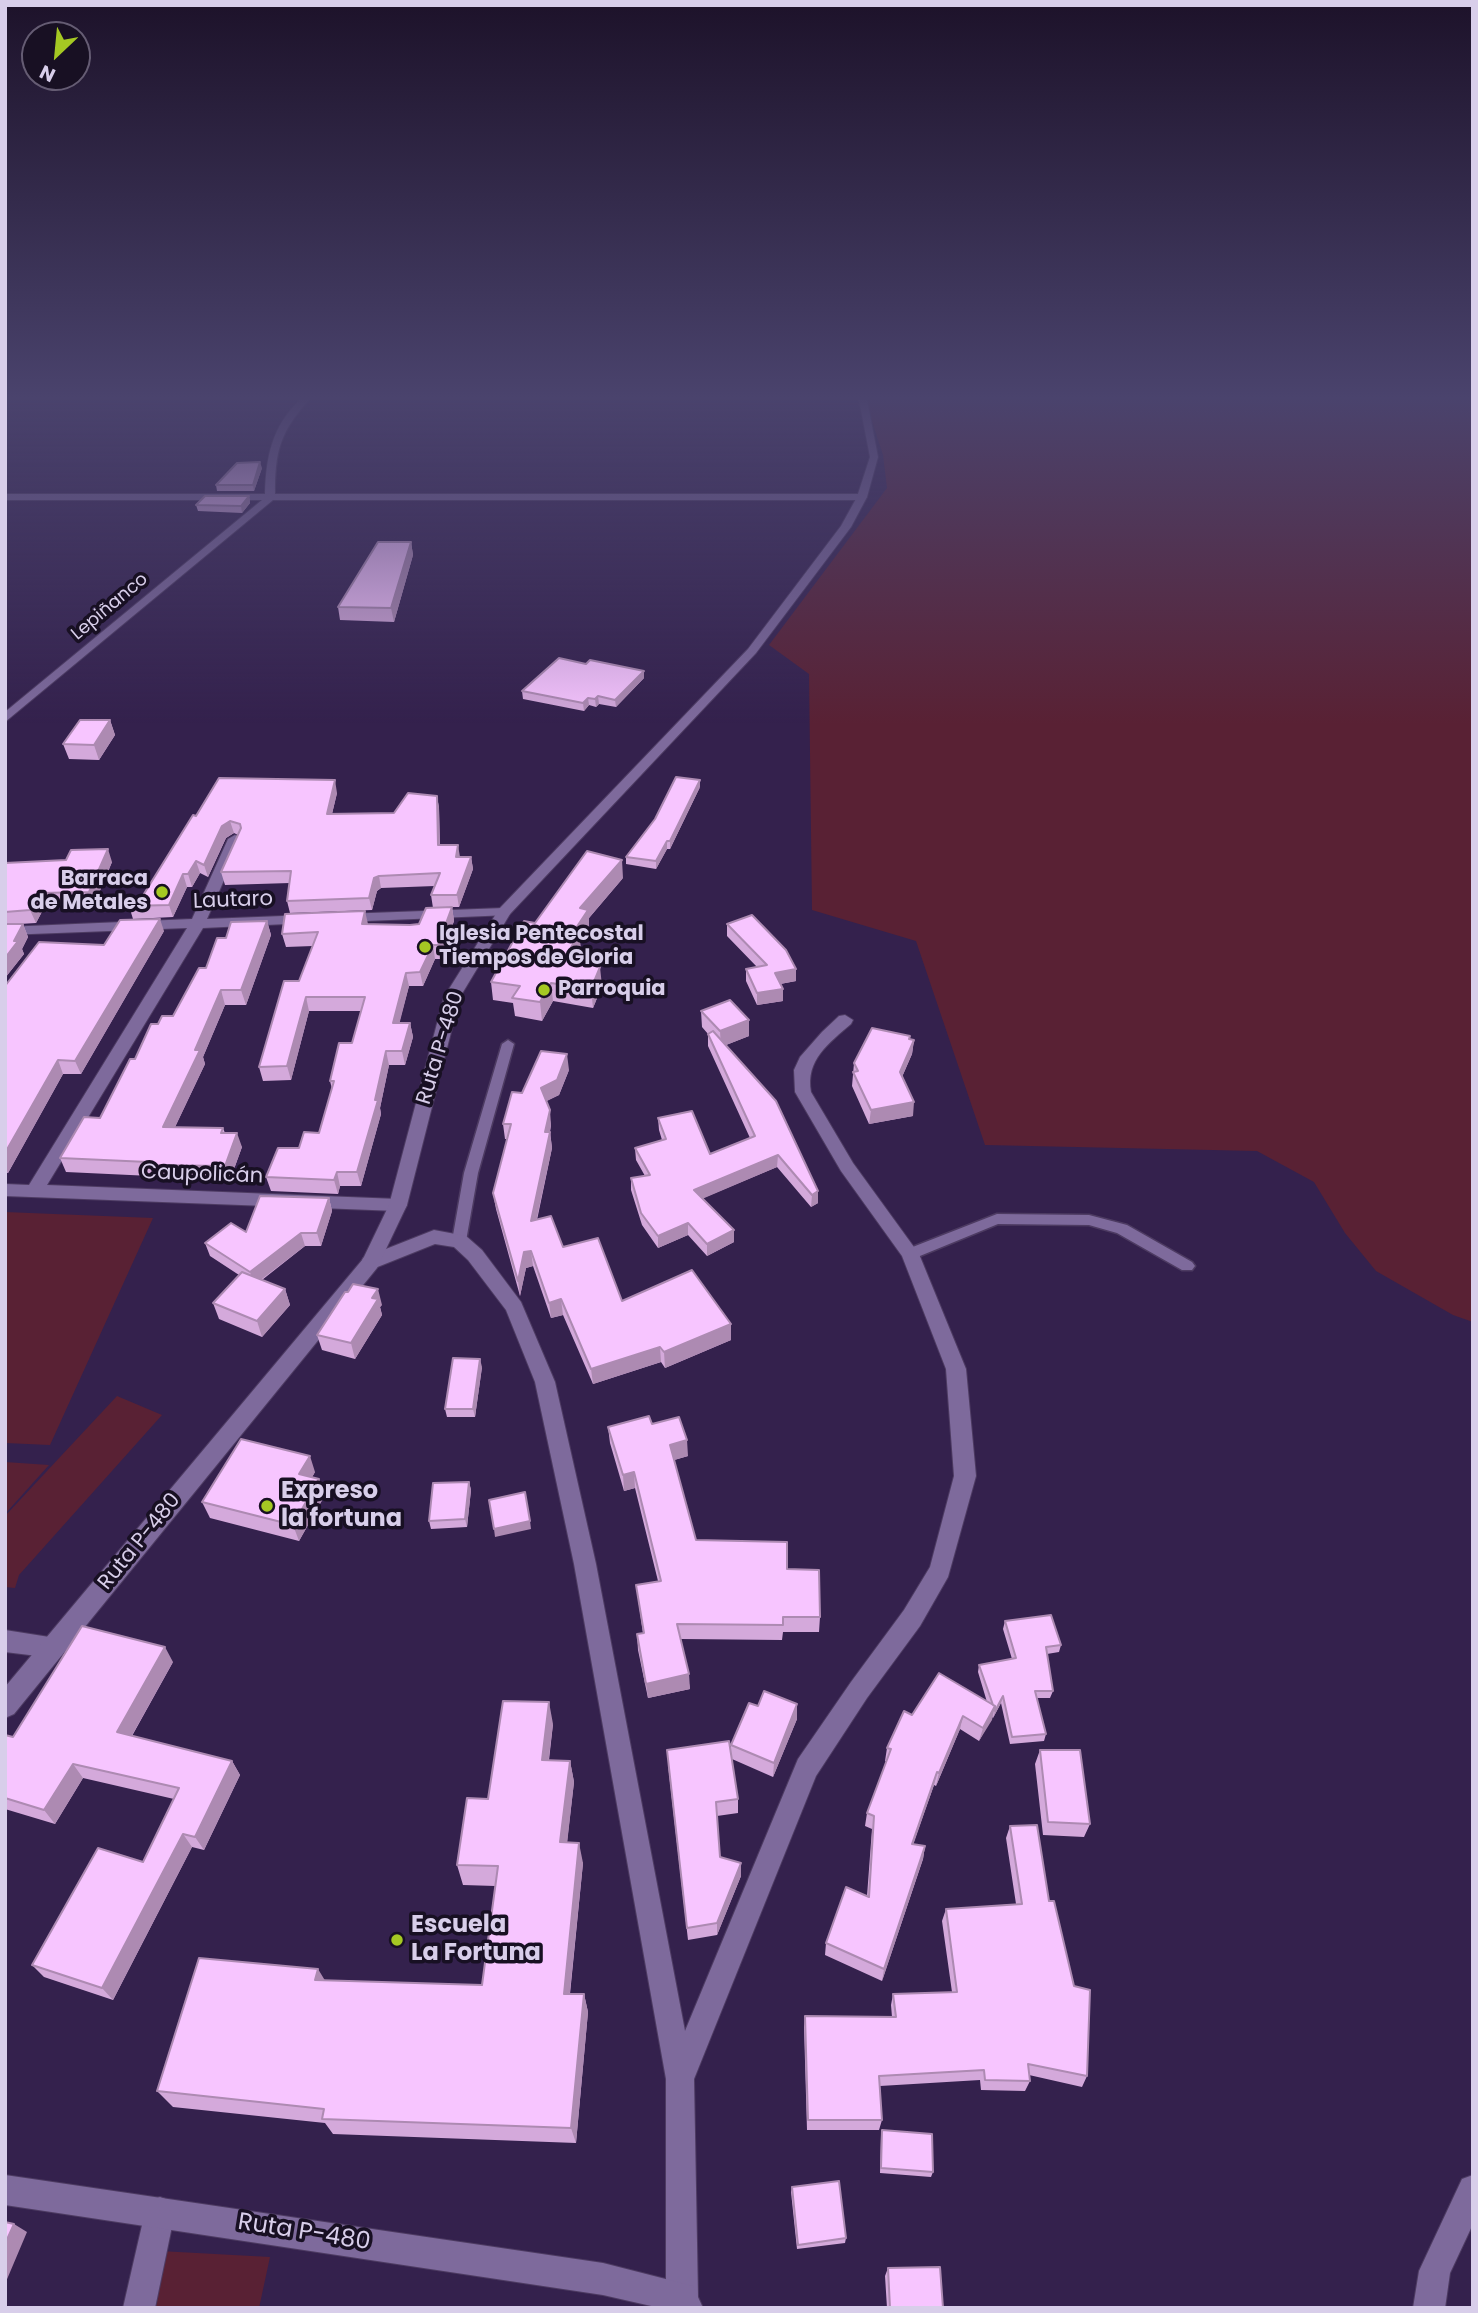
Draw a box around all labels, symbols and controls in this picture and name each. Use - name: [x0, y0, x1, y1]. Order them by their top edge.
- north arrow: [21, 21, 91, 91]
- text: N: [35, 58, 60, 89]
- street label: Lepiñanco: [67, 569, 153, 645]
- place label: Barraca de Metales: [31, 867, 148, 917]
- marker: Barraca de Metales: [154, 884, 170, 900]
- street label: Lautaro: [193, 887, 273, 915]
- place label: Iglesia Pentecostal Tiempos de Gloria: [439, 922, 644, 972]
- marker: Iglesia Pentecostal Tiempos de Gloria: [417, 939, 433, 955]
- place label: Parroquia: [558, 977, 666, 1003]
- marker: Parroquia: [536, 982, 552, 998]
- street label: Ruta P-480: [412, 988, 470, 1108]
- street label: Caupolicán: [140, 1160, 264, 1190]
- place label: Expreso la fortuna: [281, 1478, 402, 1534]
- street label: Ruta P-480: [93, 1489, 187, 1595]
- marker: Expreso la fortuna: [259, 1498, 275, 1514]
- place label: Escuela La Fortuna: [411, 1912, 541, 1968]
- marker: Escuela La Fortuna: [389, 1932, 405, 1948]
- street label: Ruta P-480: [236, 2208, 372, 2258]

